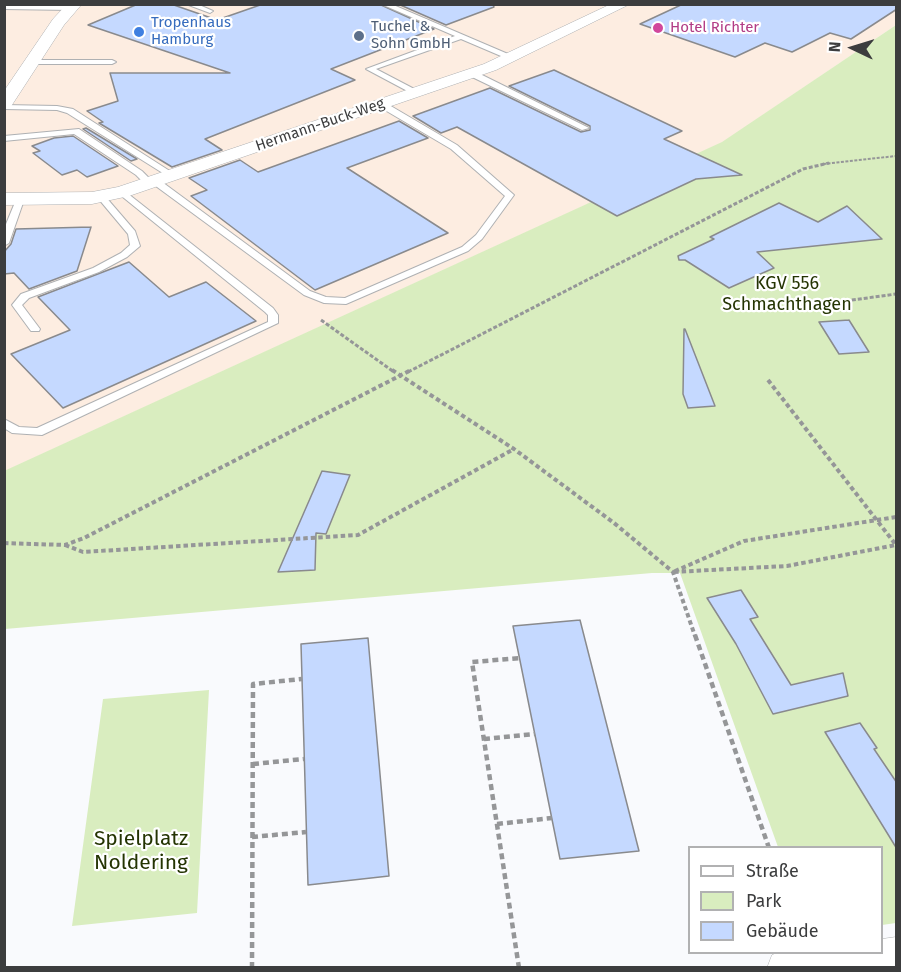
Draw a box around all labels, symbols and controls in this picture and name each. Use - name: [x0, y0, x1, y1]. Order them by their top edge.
- place label: Tropenhaus Hamburg: [151, 14, 231, 49]
- place label: Tuchel & Sohn GmbH: [371, 18, 451, 53]
- north arrow: [823, 18, 883, 78]
- place label: Hotel Richter: [670, 19, 759, 37]
- marker: Hotel Richter: [651, 21, 665, 35]
- marker: Tropenhaus Hamburg: [132, 25, 146, 39]
- marker: Tuchel & Sohn GmbH: [352, 29, 366, 43]
- text: N: [825, 41, 844, 53]
- street label: Hermann-Buck-Weg: [253, 94, 387, 156]
- park label: KGV 556 Schmachthagen: [722, 273, 852, 316]
- park label: Spielplatz Noldering: [94, 826, 188, 876]
- legend: [688, 846, 883, 954]
- text: Straße: [746, 860, 799, 882]
- text: Park: [746, 890, 781, 912]
- text: Gebäude: [746, 920, 819, 942]

